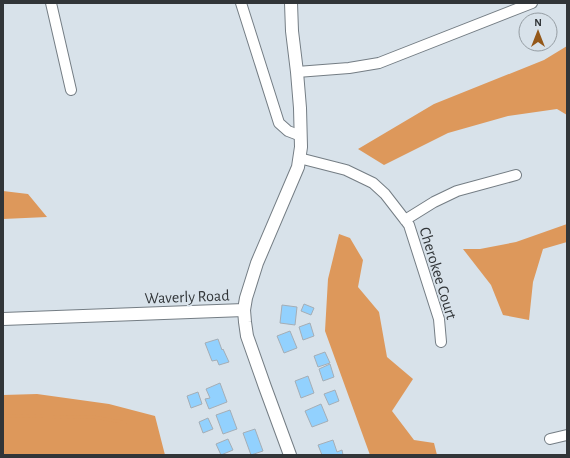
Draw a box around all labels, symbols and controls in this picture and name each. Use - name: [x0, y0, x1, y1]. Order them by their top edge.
- north arrow: [518, 12, 558, 52]
- text: N: [534, 17, 542, 28]
- street label: Cherokee Court: [416, 225, 460, 321]
- street label: Waverly Road: [144, 288, 230, 307]

